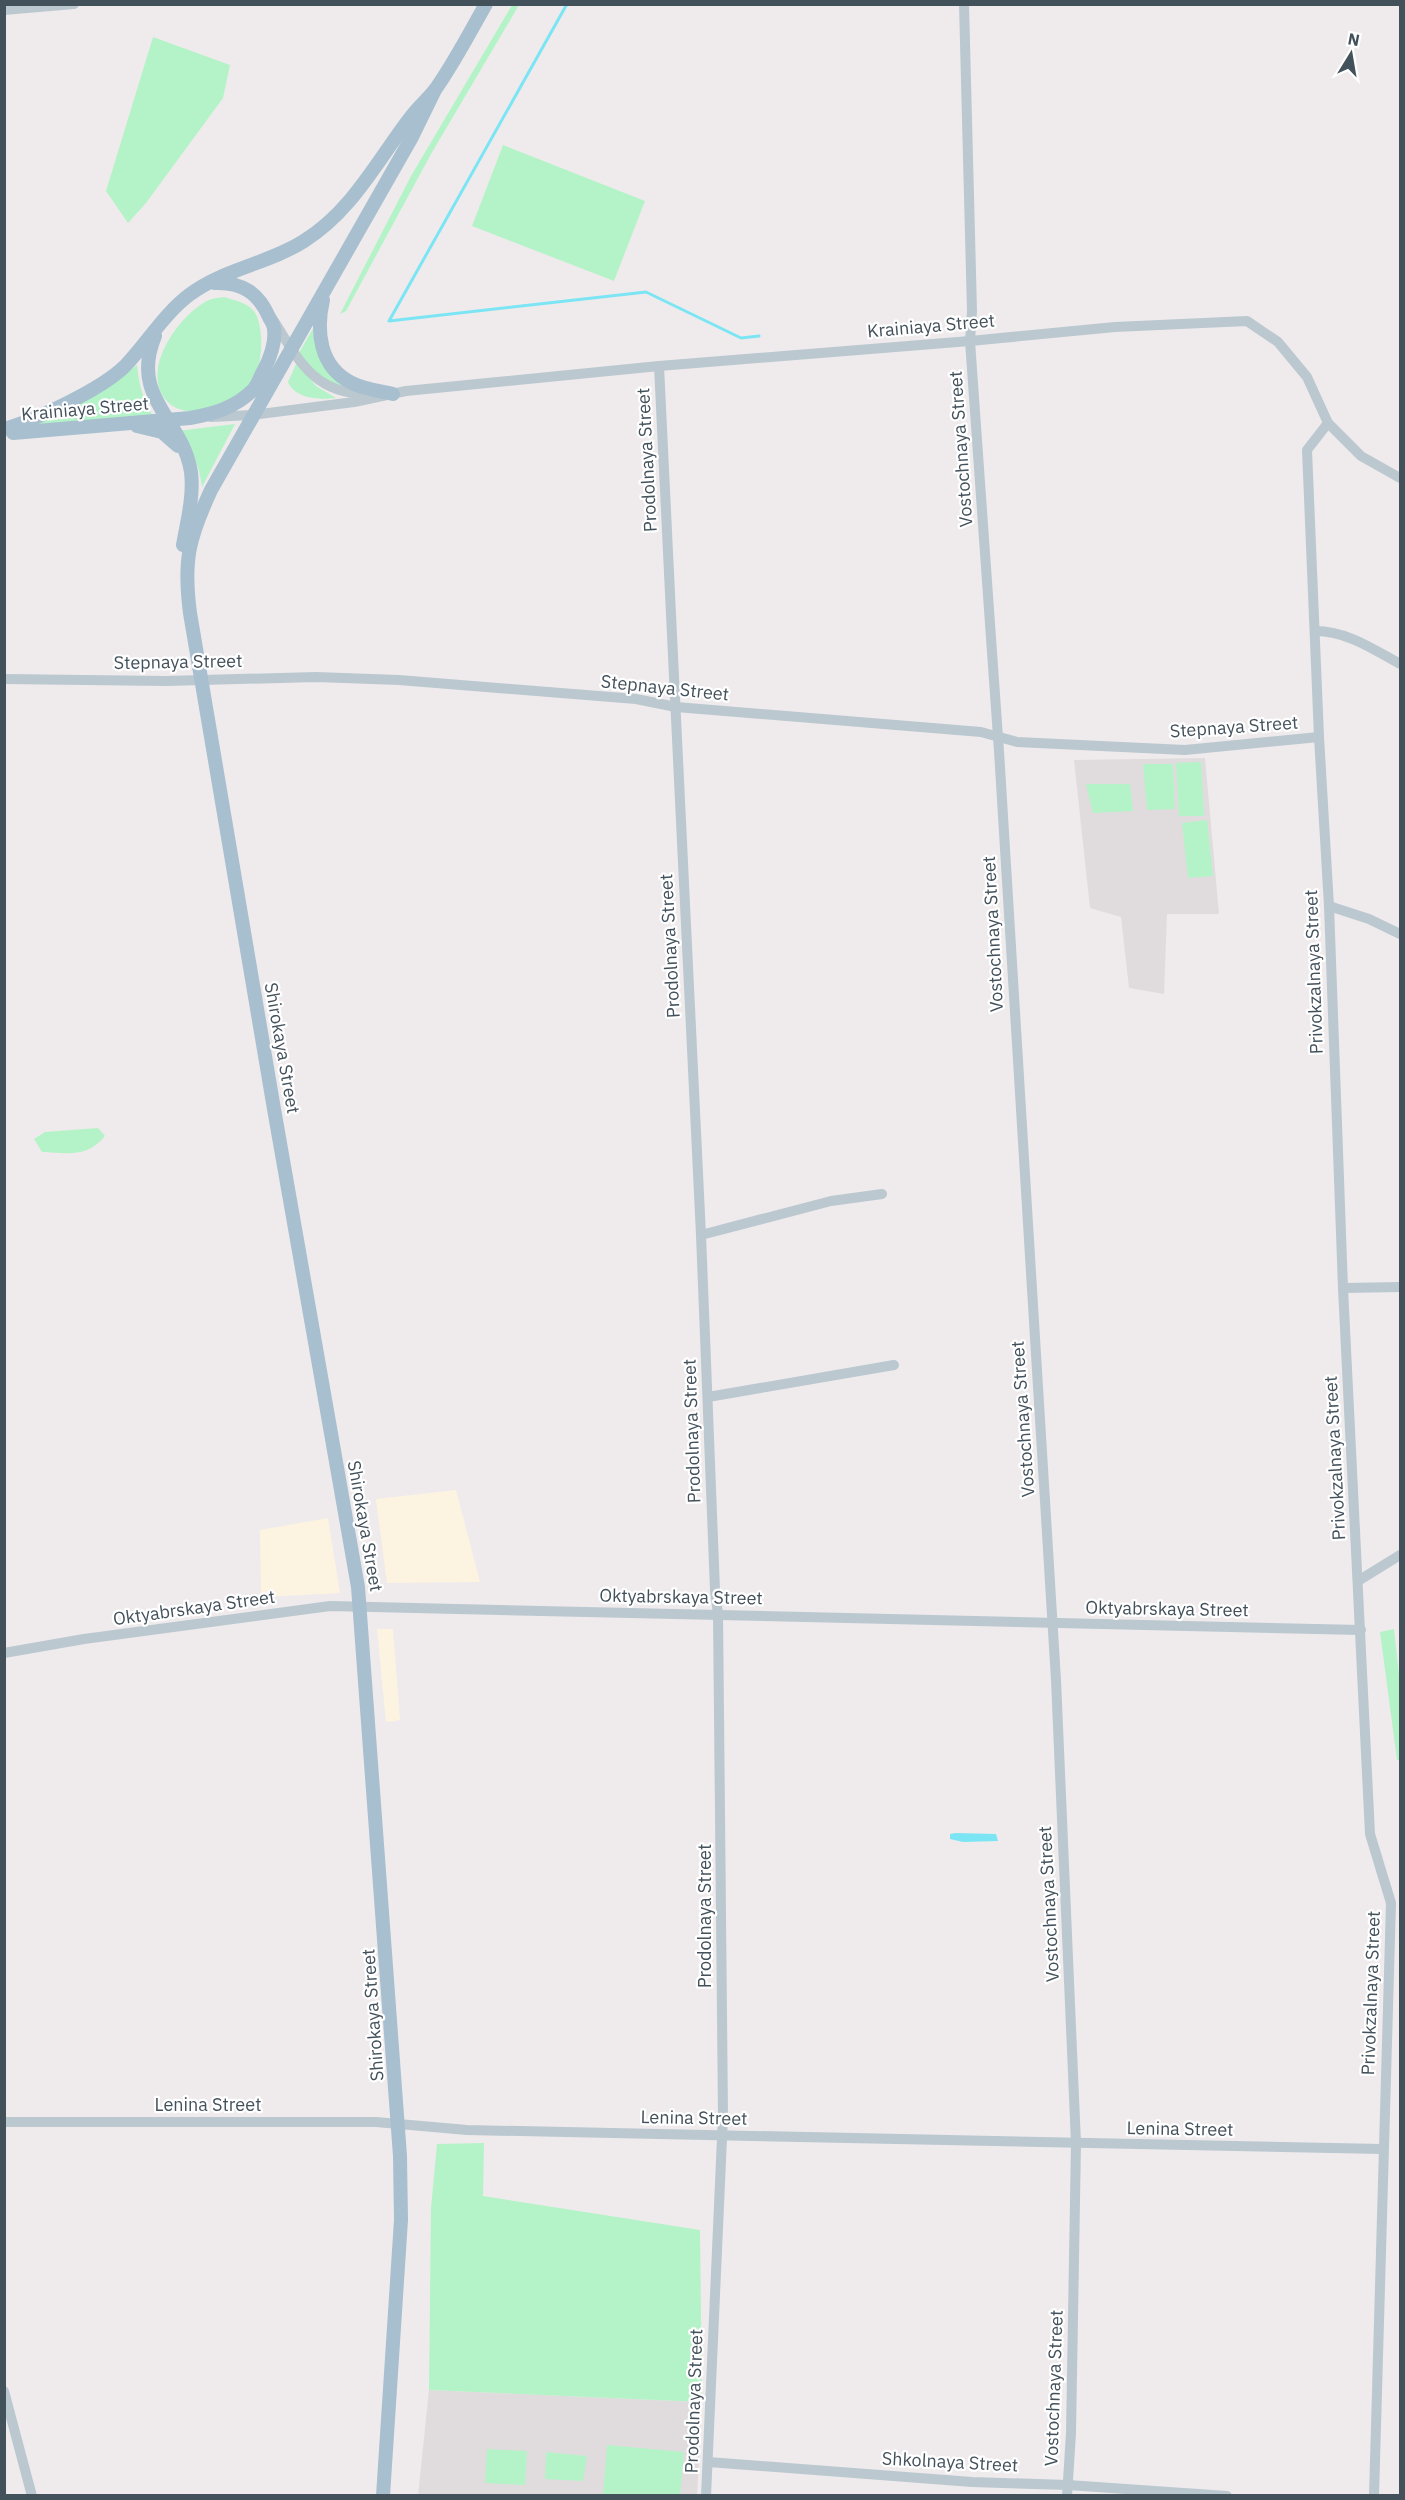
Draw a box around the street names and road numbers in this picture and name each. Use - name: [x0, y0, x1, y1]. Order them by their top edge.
- street label: Krainiaya Street: [866, 308, 996, 343]
- street label: Vostochnaya Street: [944, 370, 977, 528]
- street label: Prodolnaya Street: [631, 387, 662, 533]
- street label: Krainiaya Street: [20, 391, 150, 426]
- street label: Stepnaya Street: [113, 649, 243, 674]
- street label: Stepnaya Street: [600, 669, 730, 706]
- street label: Stepnaya Street: [1169, 711, 1299, 742]
- street label: Vostochnaya Street: [977, 855, 1008, 1013]
- street label: Prodolnaya Street: [654, 873, 685, 1019]
- street label: Privokzalnaya Street: [1299, 889, 1328, 1055]
- street label: Shirokaya Street: [260, 981, 305, 1115]
- street label: Vostochnaya Street: [1006, 1340, 1039, 1498]
- street label: Prodolnaya Street: [677, 1358, 706, 1504]
- street label: Privokzalnaya Street: [1319, 1375, 1350, 1541]
- street label: Shirokaya Street: [343, 1459, 388, 1593]
- street label: Oktyabrskaya Street: [599, 1584, 763, 1609]
- street label: Oktyabrskaya Street: [111, 1585, 276, 1630]
- street label: Oktyabrskaya Street: [1085, 1596, 1249, 1621]
- street label: Vostochnaya Street: [1033, 1825, 1064, 1983]
- street label: Prodolnaya Street: [693, 1844, 716, 1988]
- street label: Privokzalnaya Street: [1356, 1910, 1385, 2076]
- street label: Shirokaya Street: [356, 1948, 389, 2082]
- street label: Lenina Street: [155, 2093, 261, 2116]
- street label: Lenina Street: [640, 2105, 748, 2130]
- street label: Lenina Street: [1126, 2116, 1234, 2141]
- street label: Vostochnaya Street: [1039, 2309, 1068, 2467]
- street label: Prodolnaya Street: [679, 2328, 708, 2474]
- street label: Shkolnaya Street: [881, 2446, 1019, 2477]

